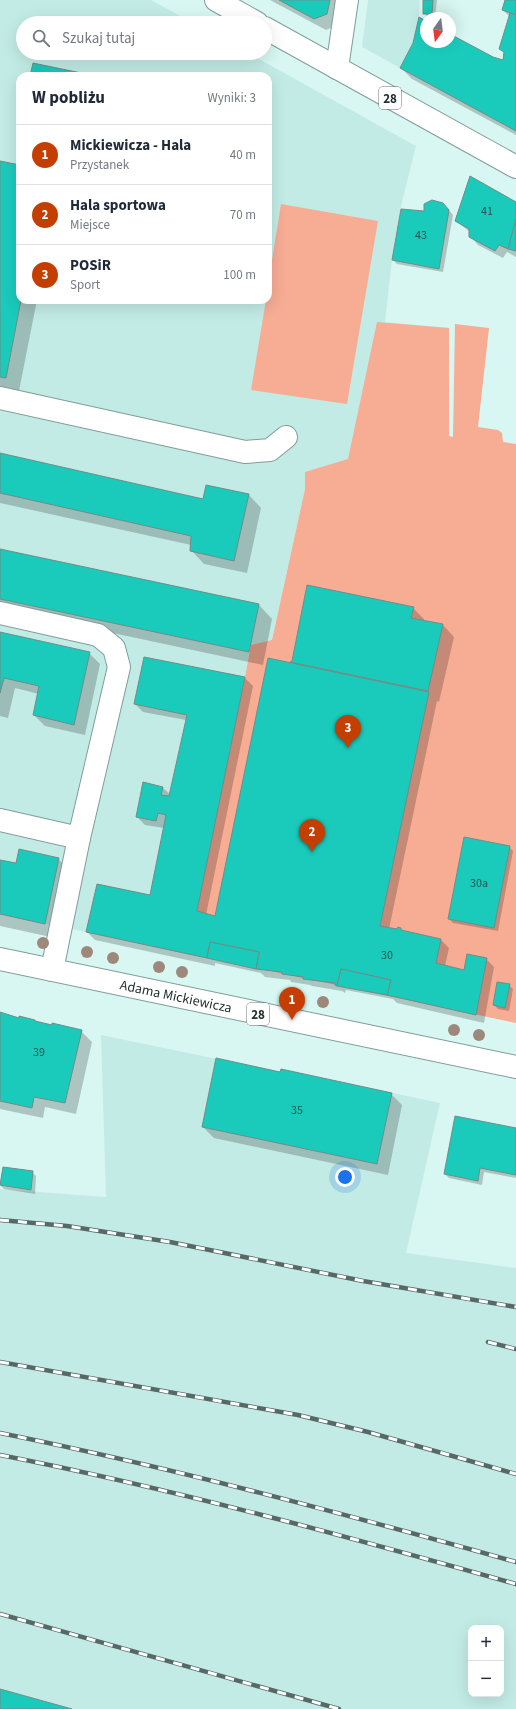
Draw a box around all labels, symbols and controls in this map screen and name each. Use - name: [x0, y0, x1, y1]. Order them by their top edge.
- north arrow: [420, 12, 456, 48]
- search box: [16, 16, 272, 60]
- icon: search: [30, 27, 52, 49]
- text: Szukaj tutaj: [62, 28, 135, 49]
- text: W pobliżu: [32, 86, 105, 110]
- road number: 28: [379, 87, 401, 109]
- text: Wyniki: 3: [207, 89, 256, 107]
- text: Mickiewicza - Hala: [70, 135, 191, 156]
- text: 1: [42, 146, 48, 164]
- text: 40 m: [230, 146, 256, 164]
- text: Przystanek: [70, 156, 129, 174]
- text: Hala sportowa: [70, 195, 166, 216]
- house number: 41: [481, 203, 493, 220]
- text: 2: [42, 206, 48, 224]
- text: 70 m: [230, 206, 256, 224]
- text: Miejsce: [70, 216, 110, 234]
- house number: 43: [415, 227, 427, 244]
- text: POSiR: [70, 255, 111, 276]
- text: 3: [42, 266, 48, 284]
- text: 100 m: [223, 266, 256, 284]
- text: Sport: [70, 276, 100, 294]
- pin: 3: [335, 715, 361, 748]
- pin: 2: [299, 819, 325, 852]
- house number: 30a: [470, 875, 488, 892]
- house number: 30: [381, 947, 393, 964]
- street label: Adama Mickiewicza: [118, 975, 234, 1019]
- pin: 1: [279, 987, 305, 1020]
- road number: 28: [247, 1003, 269, 1025]
- house number: 39: [33, 1044, 45, 1061]
- house number: 35: [291, 1102, 303, 1119]
- your location: [335, 1167, 355, 1187]
- map controls: [468, 1625, 504, 1697]
- button: +: [468, 1625, 504, 1661]
- button: −: [468, 1661, 504, 1697]

